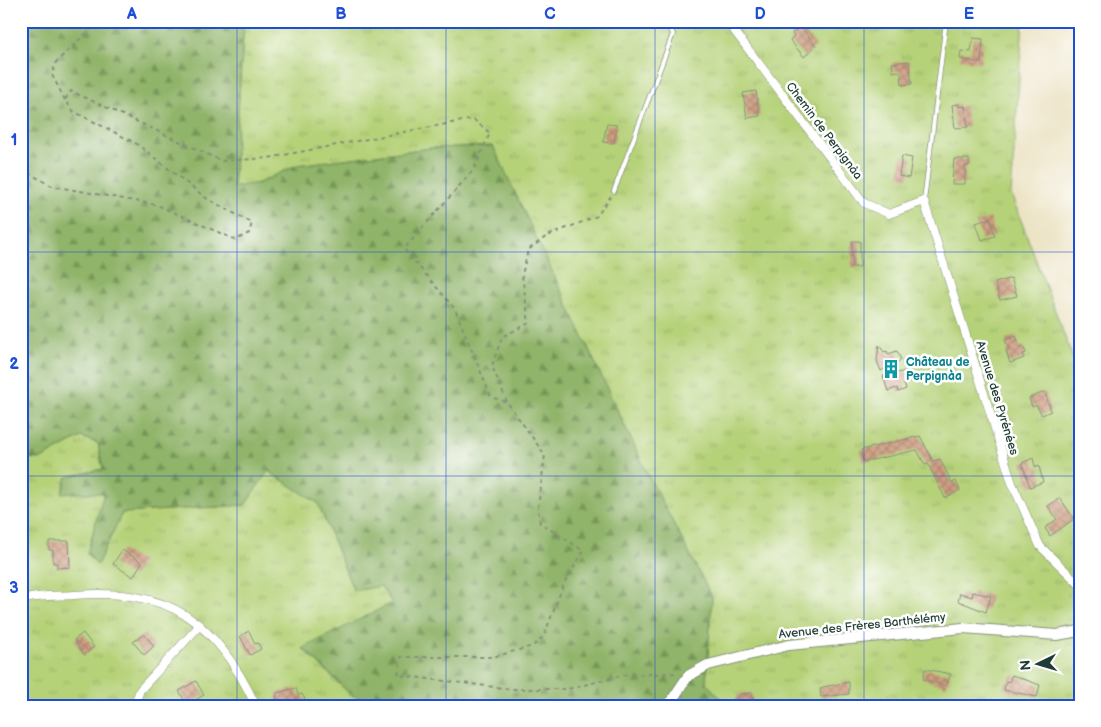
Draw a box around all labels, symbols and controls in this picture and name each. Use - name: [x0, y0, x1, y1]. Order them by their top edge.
- text: A: [126, 5, 137, 24]
- text: B: [335, 5, 347, 24]
- text: C: [544, 5, 556, 24]
- text: D: [754, 5, 766, 24]
- text: E: [964, 5, 974, 24]
- street label: Chemin de Perpignàa: [783, 79, 866, 183]
- text: 1: [11, 131, 17, 150]
- street label: Avenue des Pyrénées: [973, 339, 1022, 457]
- text: 2: [9, 355, 19, 374]
- place label: Château de Perpignàa: [906, 355, 970, 384]
- building icon: Château de Perpignàa: [880, 358, 902, 380]
- text: 3: [9, 579, 19, 598]
- street label: Avenue des Frères Barthélémy: [778, 610, 947, 642]
- north arrow: [1014, 640, 1064, 690]
- text: N: [1017, 659, 1034, 671]

